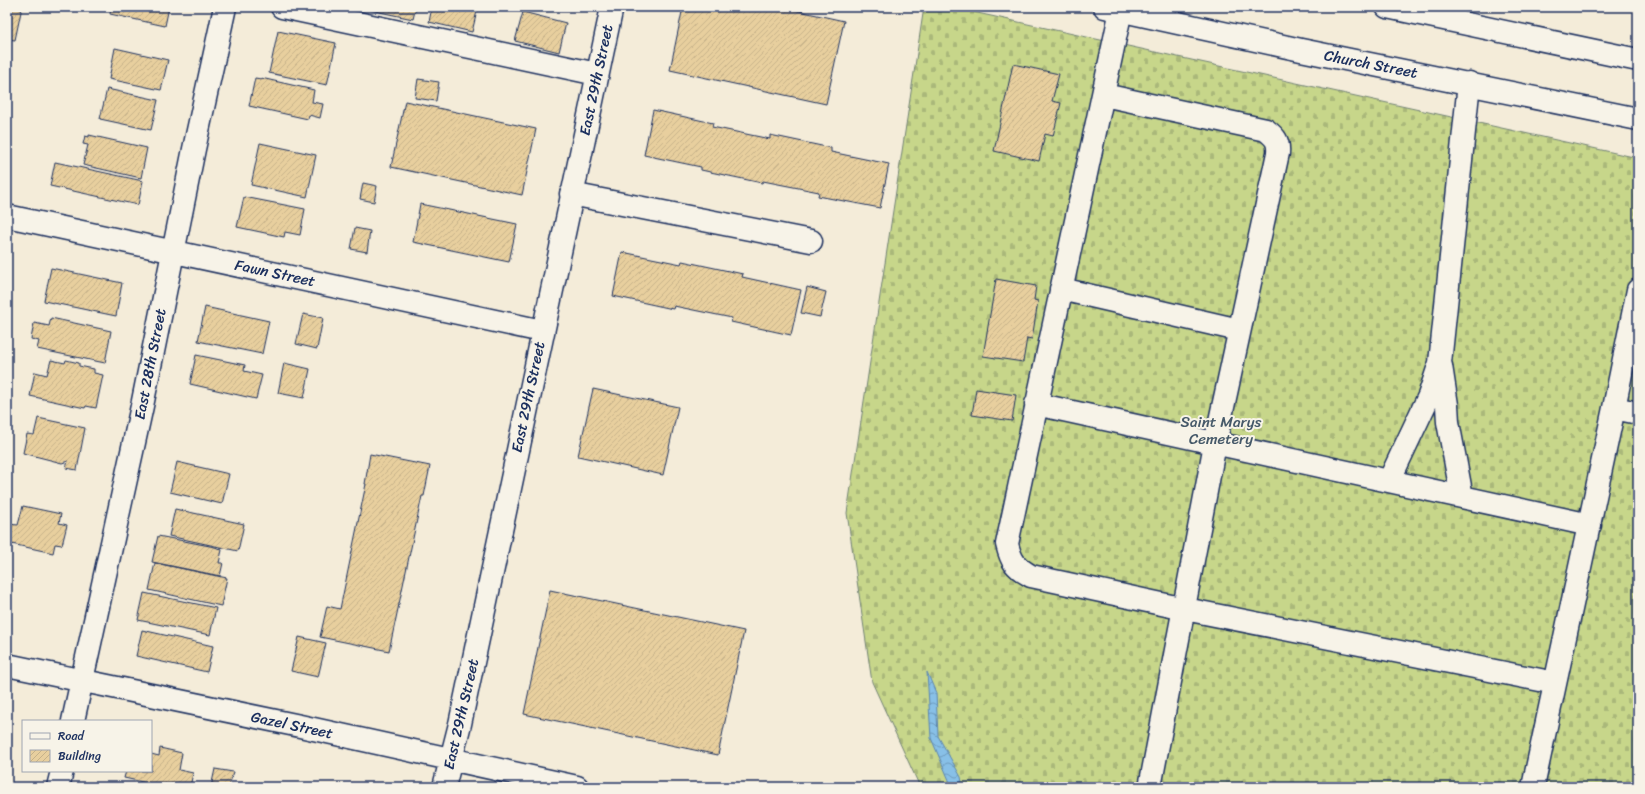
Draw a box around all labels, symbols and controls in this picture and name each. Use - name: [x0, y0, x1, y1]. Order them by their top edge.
- street label: East 29th Street: [572, 22, 621, 138]
- street label: Church Street: [1322, 42, 1420, 86]
- street label: Fawn Street: [232, 252, 318, 294]
- street label: East 28th Street: [126, 306, 174, 422]
- street label: East 29th Street: [504, 339, 553, 455]
- park label: Saint Marys Cemetery: [1181, 409, 1262, 452]
- street label: East 29th Street: [436, 656, 486, 772]
- street label: Gazel Street: [249, 704, 336, 746]
- legend: [22, 720, 152, 772]
- text: Road: [58, 725, 85, 747]
- text: Building: [58, 745, 101, 767]

